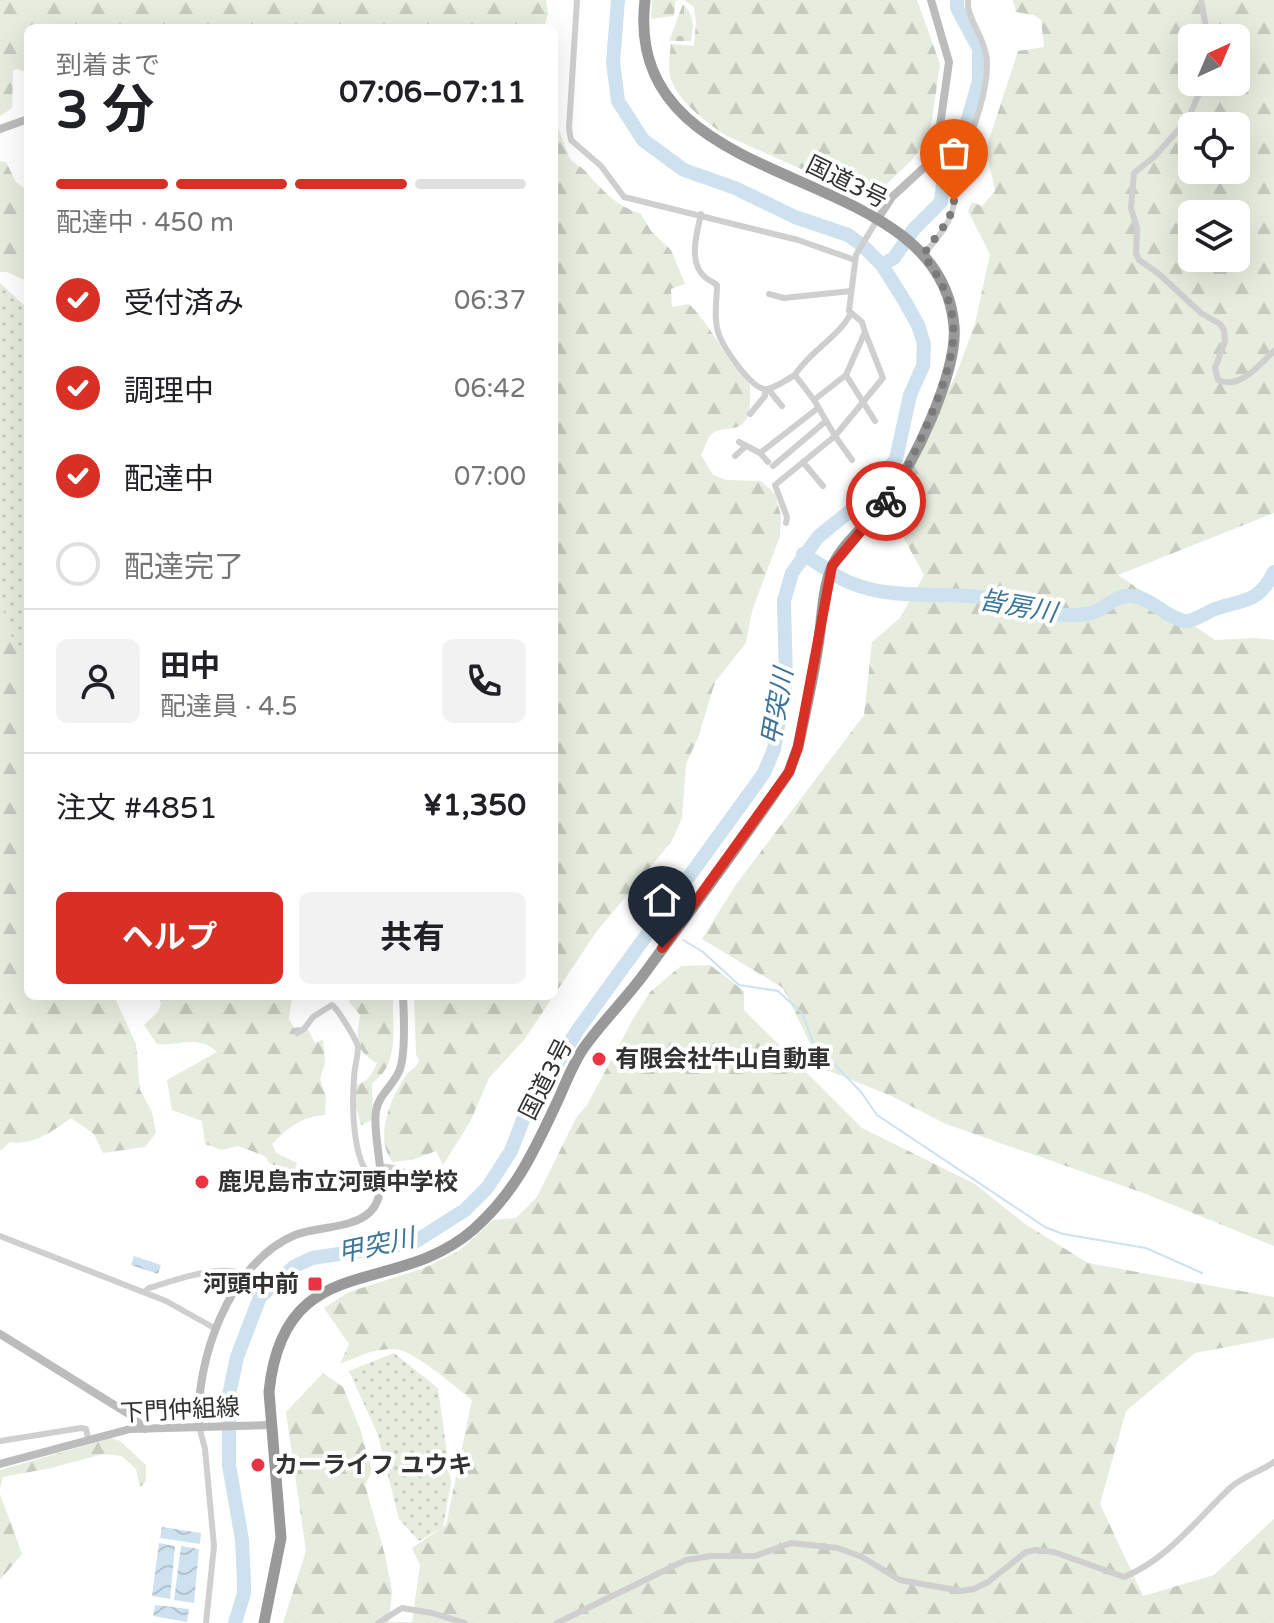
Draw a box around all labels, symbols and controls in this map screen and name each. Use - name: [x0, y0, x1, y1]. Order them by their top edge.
- north arrow: [1178, 24, 1250, 96]
- map controls: [1178, 24, 1250, 272]
- text: 到着まで: [56, 50, 160, 81]
- text: 07:06–07:11: [339, 74, 526, 111]
- text: 3 分: [56, 79, 154, 142]
- button: locate: [1178, 112, 1250, 184]
- pin: [920, 119, 988, 201]
- icon: bag: [932, 131, 976, 175]
- street label: 国道3号: [801, 150, 892, 215]
- button: layers: [1178, 200, 1250, 272]
- text: 配達中 · 450 m: [56, 207, 234, 238]
- icon: check: [56, 278, 100, 322]
- text: 受付済み: [124, 285, 244, 322]
- text: 06:37: [454, 285, 526, 316]
- icon: check: [56, 366, 100, 410]
- text: 調理中: [124, 373, 214, 410]
- text: 06:42: [454, 373, 526, 404]
- icon: check: [56, 454, 100, 498]
- text: 配達中: [124, 461, 214, 498]
- text: 07:00: [454, 461, 526, 492]
- courier: [846, 461, 926, 541]
- icon: bike: [864, 479, 908, 523]
- text: 配達完了: [124, 549, 244, 586]
- water label: 皆房川: [977, 584, 1062, 629]
- button: person: [56, 639, 140, 723]
- button: phone: [442, 639, 526, 723]
- text: 田中: [160, 648, 220, 685]
- water label: 甲突川: [755, 663, 800, 748]
- text: 配達員 · 4.5: [160, 691, 298, 722]
- text: ¥1,350: [423, 787, 526, 824]
- text: 注文 #4851: [56, 790, 218, 827]
- pin: [628, 866, 696, 948]
- icon: home: [640, 878, 684, 922]
- button: ヘルプ: [56, 892, 283, 984]
- button: 共有: [299, 892, 526, 984]
- street label: 国道3号: [514, 1034, 579, 1125]
- place label: 有限会社牛山自動車: [615, 1045, 831, 1074]
- marker: 有限会社牛山自動車: [590, 1050, 608, 1068]
- place label: 鹿児島市立河頭中学校: [218, 1168, 458, 1197]
- marker: 鹿児島市立河頭中学校: [193, 1173, 211, 1191]
- water label: 甲突川: [335, 1222, 420, 1269]
- place label: 河頭中前: [203, 1270, 299, 1299]
- marker: 河頭中前: [306, 1275, 324, 1293]
- street label: 下門仲組線: [119, 1393, 241, 1428]
- place label: カーライフ ユウキ: [274, 1451, 472, 1480]
- marker: カーライフ ユウキ: [249, 1456, 267, 1474]

